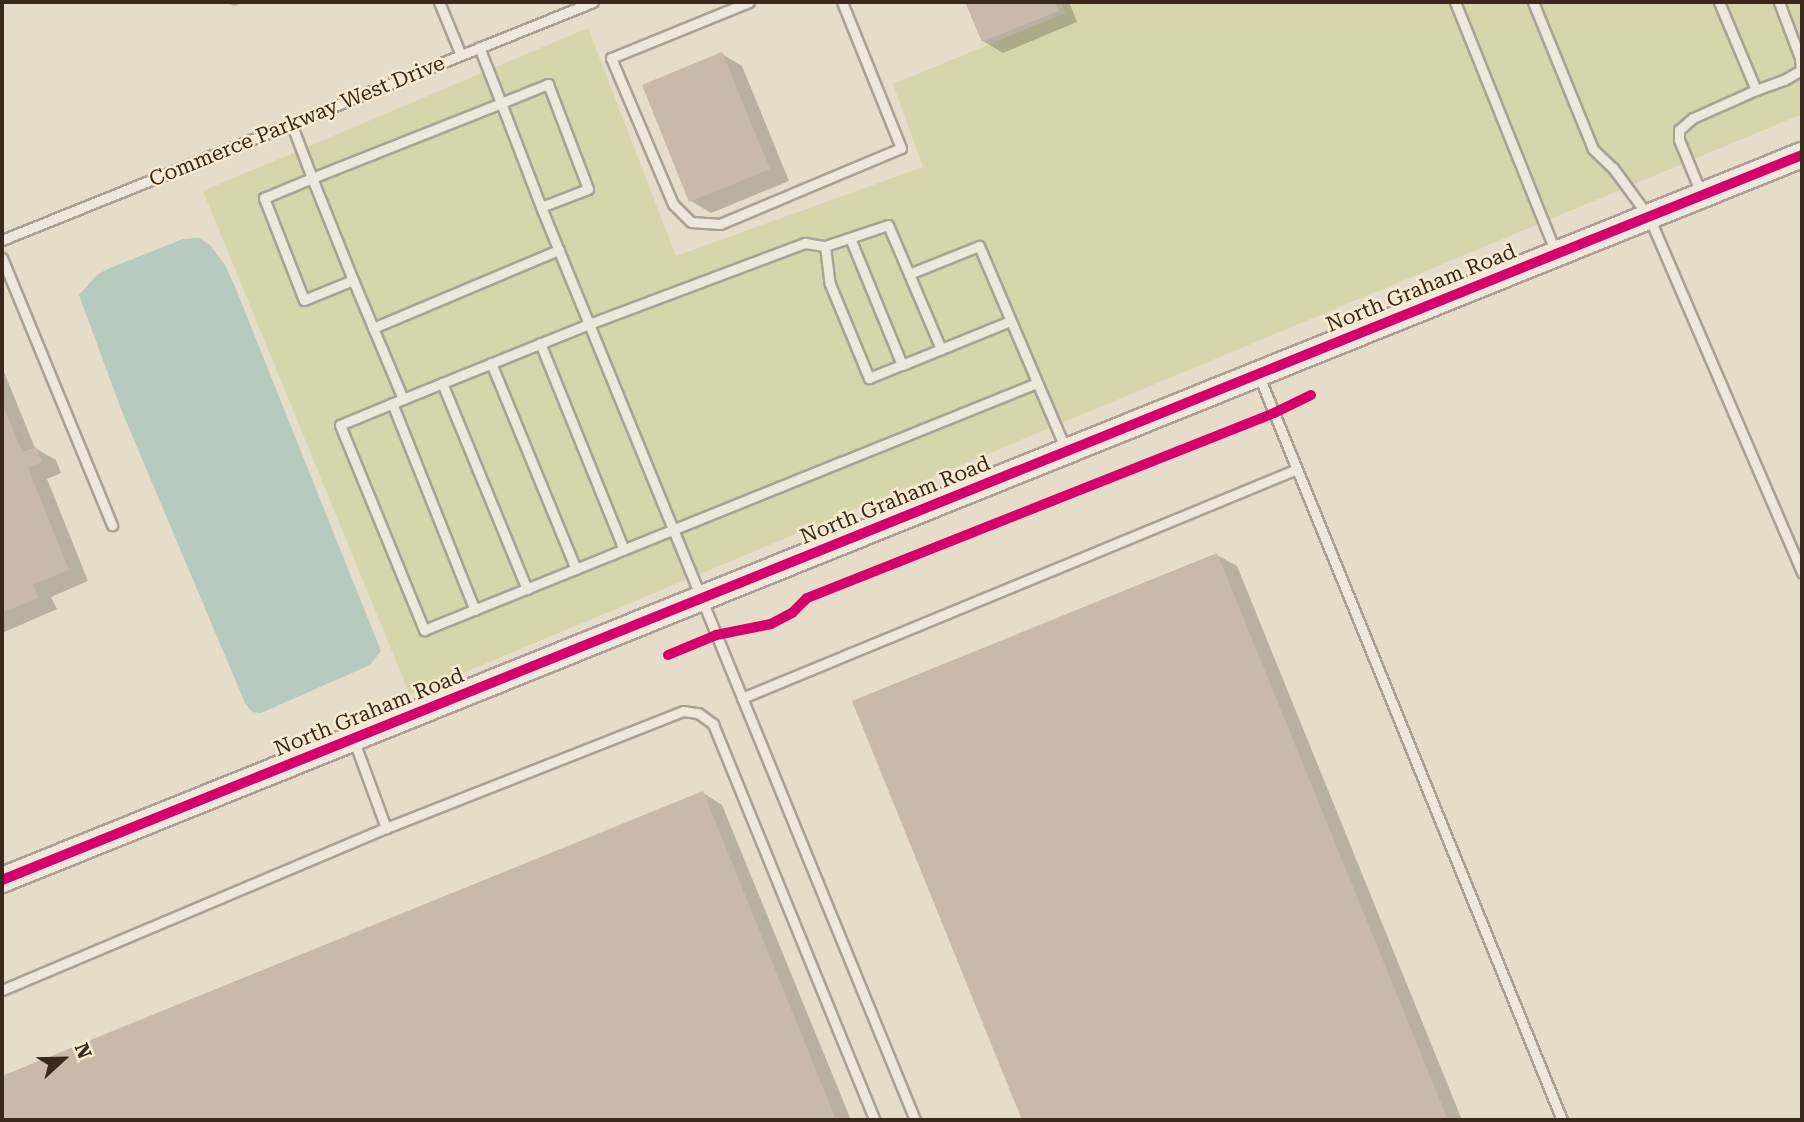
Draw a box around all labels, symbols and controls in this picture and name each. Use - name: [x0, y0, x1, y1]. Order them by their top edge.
- street label: Commerce Parkway West Drive: [146, 50, 448, 192]
- street label: North Graham Road: [1322, 238, 1520, 338]
- street label: North Graham Road: [796, 450, 994, 550]
- street label: North Graham Road: [270, 662, 468, 762]
- north arrow: [28, 1024, 98, 1094]
- text: N: [70, 1040, 96, 1062]

